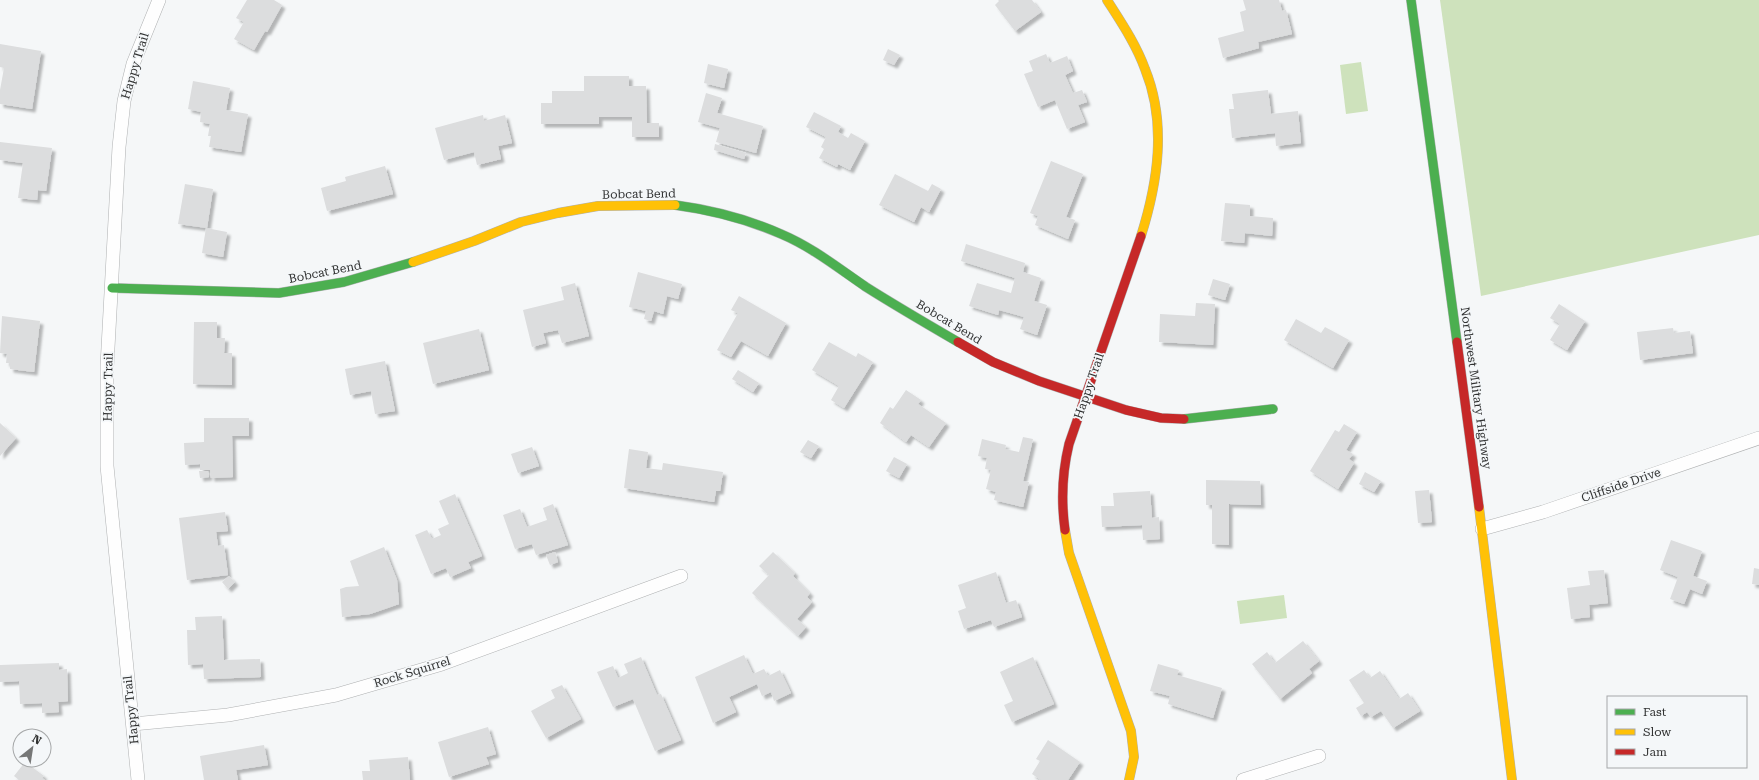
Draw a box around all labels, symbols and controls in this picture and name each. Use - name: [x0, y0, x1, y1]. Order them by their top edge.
- street label: Happy Trail: [118, 31, 152, 101]
- street label: Bobcat Bend: [602, 186, 676, 202]
- street label: Bobcat Bend: [287, 258, 363, 286]
- street label: Bobcat Bend: [914, 297, 985, 347]
- street label: Northwest Military Highway: [1458, 306, 1494, 471]
- street label: Happy Trail: [1071, 351, 1107, 421]
- street label: Happy Trail: [100, 352, 116, 421]
- street label: Cliffside Drive: [1580, 465, 1663, 505]
- street label: Rock Squirrel: [372, 654, 452, 690]
- street label: Happy Trail: [120, 675, 142, 745]
- legend: [1607, 696, 1747, 768]
- text: Fast: [1643, 705, 1667, 719]
- text: Slow: [1643, 725, 1671, 739]
- north arrow: [12, 728, 52, 768]
- text: N: [30, 732, 44, 748]
- text: Jam: [1643, 745, 1667, 759]

